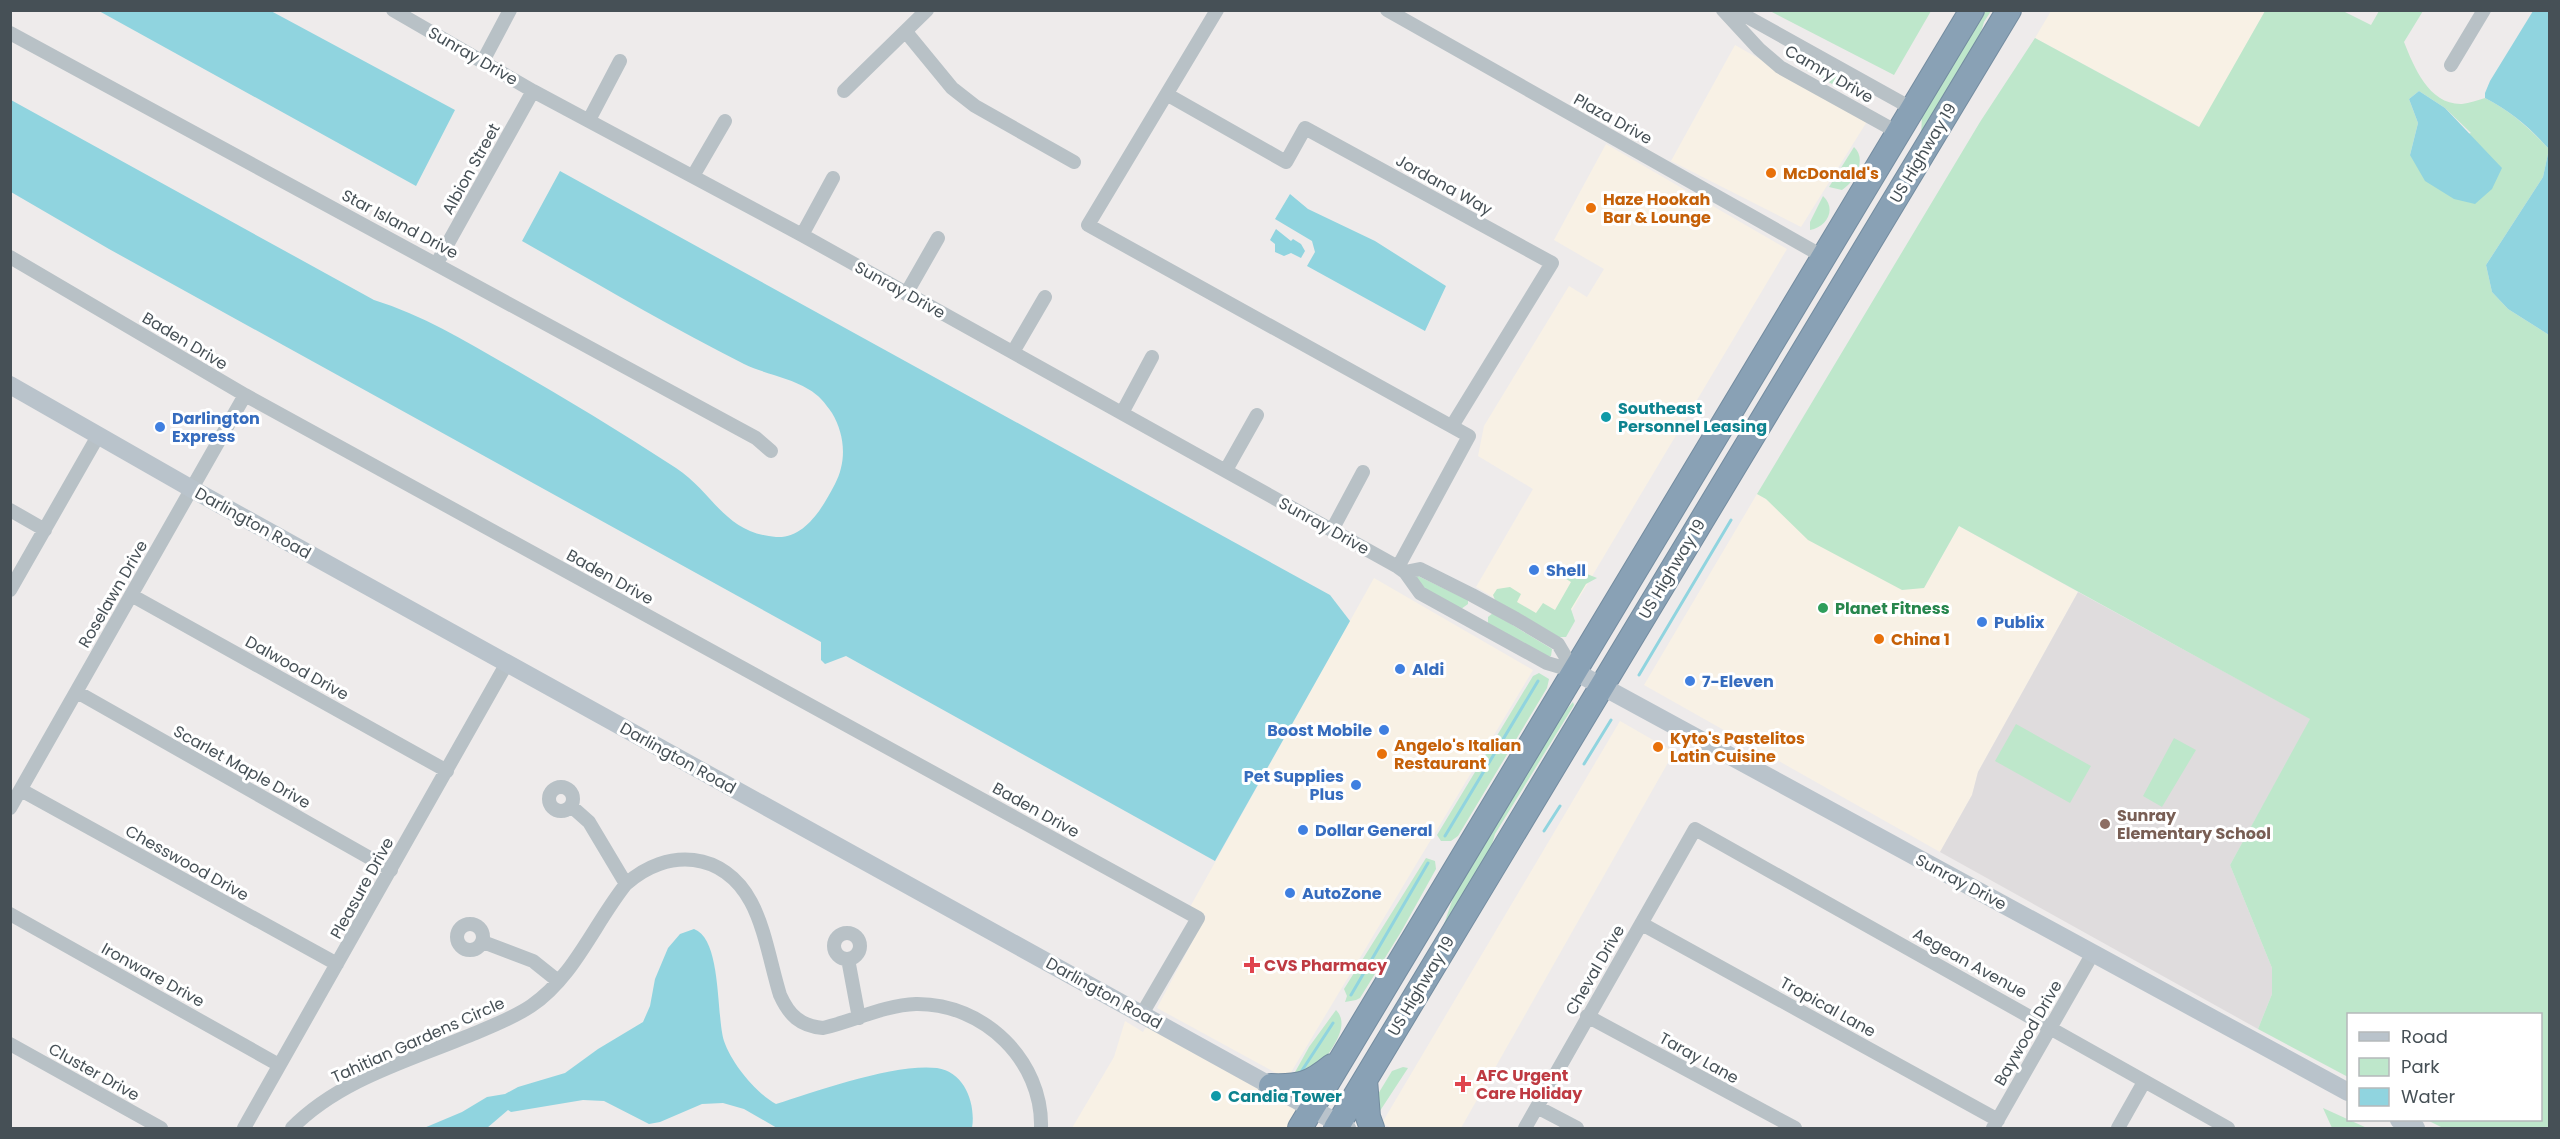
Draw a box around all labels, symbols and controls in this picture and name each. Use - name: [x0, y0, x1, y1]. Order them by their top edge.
- street label: Sunray Drive: [424, 21, 522, 91]
- street label: Camry Drive: [1780, 39, 1878, 109]
- street label: Plaza Drive: [1570, 88, 1656, 150]
- street label: US Highway 19: [1884, 99, 1962, 207]
- street label: Albion Street: [436, 119, 506, 219]
- street label: Jordana Way: [1392, 149, 1496, 221]
- place label: McDonald's: [1783, 162, 1879, 185]
- marker: McDonald's: [1764, 166, 1778, 180]
- street label: Star Island Drive: [338, 184, 462, 264]
- place label: Haze Hookah Bar & Lounge: [1603, 188, 1711, 229]
- marker: Haze Hookah Bar & Lounge: [1584, 201, 1598, 215]
- street label: Sunray Drive: [851, 256, 949, 324]
- street label: Baden Drive: [138, 306, 232, 376]
- place label: Southeast Personnel Leasing: [1618, 397, 1767, 438]
- place label: Darlington Express: [172, 407, 260, 448]
- marker: Southeast Personnel Leasing: [1599, 410, 1613, 424]
- marker: Darlington Express: [153, 420, 167, 434]
- street label: Darlington Road: [191, 482, 315, 564]
- street label: Sunray Drive: [1275, 492, 1373, 560]
- street label: US Highway 19: [1633, 515, 1711, 623]
- street label: Roselawn Drive: [73, 536, 153, 652]
- street label: Baden Drive: [562, 544, 658, 610]
- place label: Shell: [1546, 559, 1586, 582]
- marker: Shell: [1527, 563, 1541, 577]
- place label: Planet Fitness: [1835, 597, 1950, 620]
- marker: Planet Fitness: [1816, 601, 1830, 615]
- place label: Publix: [1994, 611, 2045, 634]
- marker: Publix: [1975, 615, 1989, 629]
- place label: China 1: [1891, 628, 1950, 651]
- street label: Dalwood Drive: [241, 630, 353, 706]
- marker: China 1: [1872, 632, 1886, 646]
- place label: Aldi: [1412, 658, 1444, 681]
- marker: Aldi: [1393, 662, 1407, 676]
- place label: 7-Eleven: [1702, 670, 1774, 693]
- marker: 7-Eleven: [1683, 674, 1697, 688]
- street label: Darlington Road: [616, 717, 740, 799]
- place label: Boost Mobile: [1267, 719, 1372, 742]
- street label: Scarlet Maple Drive: [169, 720, 315, 814]
- marker: Boost Mobile: [1377, 723, 1391, 737]
- place label: Kyto's Pastelitos Latin Cuisine: [1670, 727, 1805, 768]
- place label: Angelo's Italian Restaurant: [1394, 734, 1521, 775]
- marker: Kyto's Pastelitos Latin Cuisine: [1651, 740, 1665, 754]
- marker: Angelo's Italian Restaurant: [1375, 747, 1389, 761]
- place label: Pet Supplies Plus: [1244, 765, 1344, 806]
- street label: Baden Drive: [988, 777, 1084, 843]
- marker: Pet Supplies Plus: [1349, 778, 1363, 792]
- place label: Sunray Elementary School: [2117, 804, 2271, 845]
- marker: Sunray Elementary School: [2098, 817, 2112, 831]
- street label: Chesswood Drive: [121, 819, 253, 907]
- place label: Dollar General: [1315, 819, 1433, 842]
- marker: Dollar General: [1296, 823, 1310, 837]
- street label: Pleasure Drive: [325, 833, 399, 943]
- street label: Sunray Drive: [1911, 848, 2011, 916]
- place label: AutoZone: [1302, 882, 1382, 905]
- marker: AutoZone: [1283, 886, 1297, 900]
- street label: Cheval Drive: [1560, 921, 1630, 1019]
- street label: Aegean Avenue: [1909, 922, 2031, 1004]
- street label: US Highway 19: [1382, 932, 1460, 1040]
- street label: Ironware Drive: [97, 937, 209, 1013]
- street label: Darlington Road: [1042, 952, 1166, 1034]
- place label: CVS Pharmacy: [1264, 954, 1388, 977]
- marker: CVS Pharmacy: [1245, 958, 1259, 972]
- street label: Tropical Lane: [1776, 971, 1880, 1043]
- street label: Baywood Drive: [1988, 976, 2068, 1090]
- street label: Tahitian Gardens Circle: [328, 991, 508, 1089]
- legend: [2347, 1013, 2542, 1121]
- text: Road: [2401, 1024, 2448, 1049]
- street label: Taray Lane: [1655, 1027, 1743, 1089]
- street label: Cluster Drive: [44, 1037, 144, 1107]
- text: Park: [2401, 1054, 2440, 1079]
- place label: AFC Urgent Care Holiday: [1476, 1064, 1583, 1105]
- marker: AFC Urgent Care Holiday: [1454, 1075, 1472, 1093]
- text: Water: [2401, 1084, 2455, 1109]
- place label: Candia Tower: [1228, 1085, 1342, 1108]
- marker: Candia Tower: [1209, 1089, 1223, 1103]

